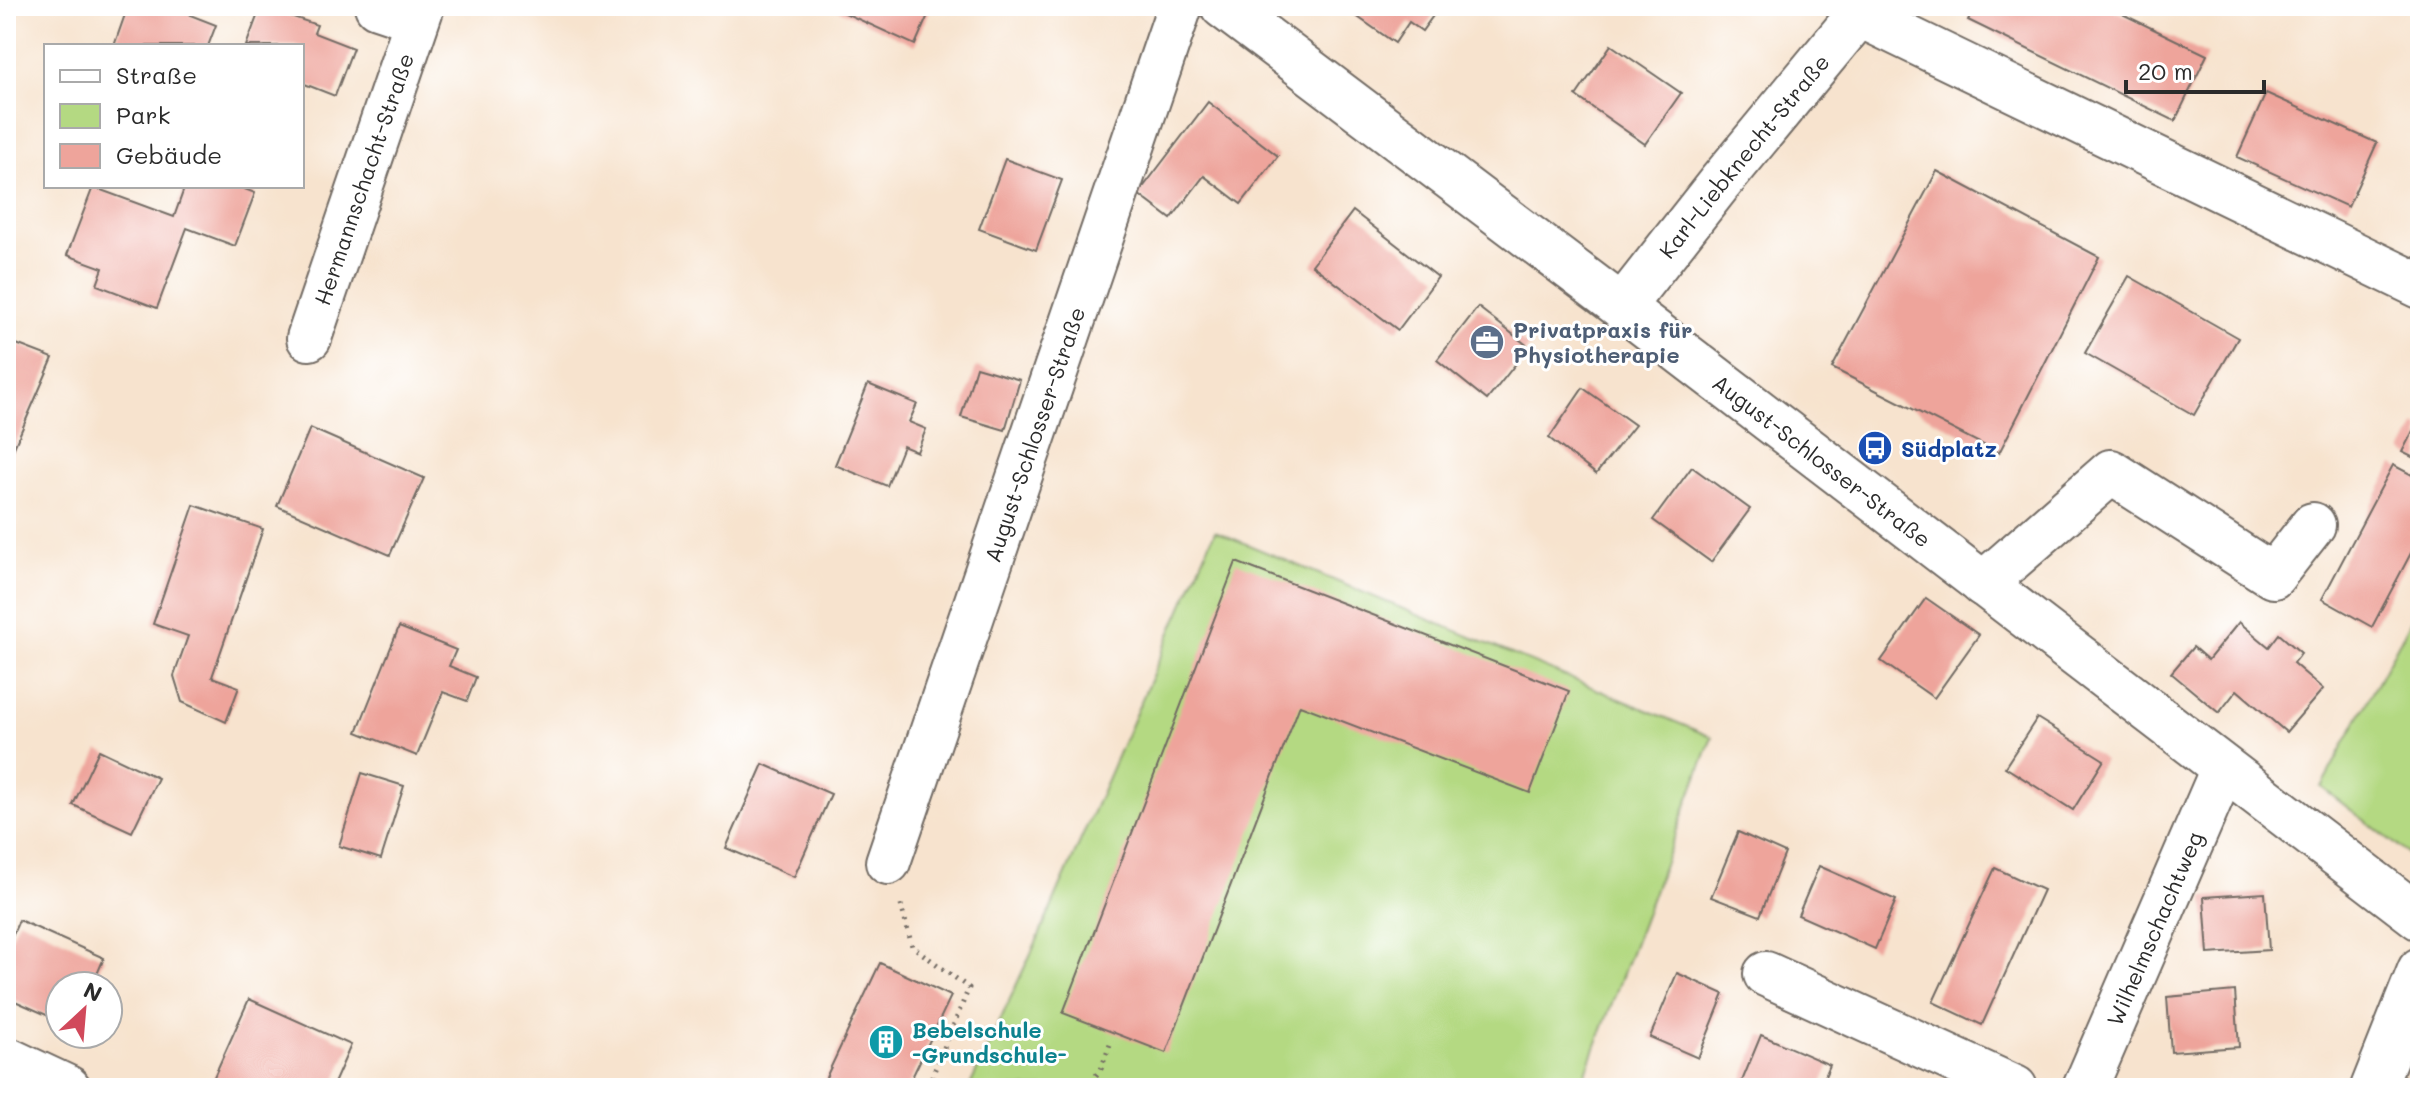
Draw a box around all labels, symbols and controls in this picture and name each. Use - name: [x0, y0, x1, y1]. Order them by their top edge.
- legend: [44, 44, 304, 188]
- scale bar: [2126, 44, 2264, 94]
- street label: Karl-Liebknecht-Straße: [1652, 48, 1835, 264]
- street label: Hermannschacht-Straße: [307, 49, 419, 309]
- text: 20 m: [2138, 55, 2193, 86]
- text: Straße: [116, 59, 197, 90]
- text: Park: [116, 99, 170, 130]
- text: Gebäude: [116, 139, 222, 170]
- street label: August-Schlosser-Straße: [977, 303, 1091, 566]
- place label: Privatpraxis für Physiotherapie: [1513, 315, 1692, 369]
- office icon: Privatpraxis für Physiotherapie: [1468, 323, 1506, 361]
- street label: August-Schlosser-Straße: [1707, 367, 1937, 553]
- bus stop icon: Südplatz: [1856, 429, 1894, 467]
- place label: Südplatz: [1901, 434, 1997, 463]
- street label: Wilhelmschachtweg: [2099, 827, 2209, 1030]
- north arrow: [44, 970, 124, 1050]
- text: N: [79, 975, 107, 1008]
- place label: Bebelschule -Grundschule-: [912, 1015, 1067, 1069]
- building icon: Bebelschule -Grundschule-: [867, 1023, 905, 1061]

